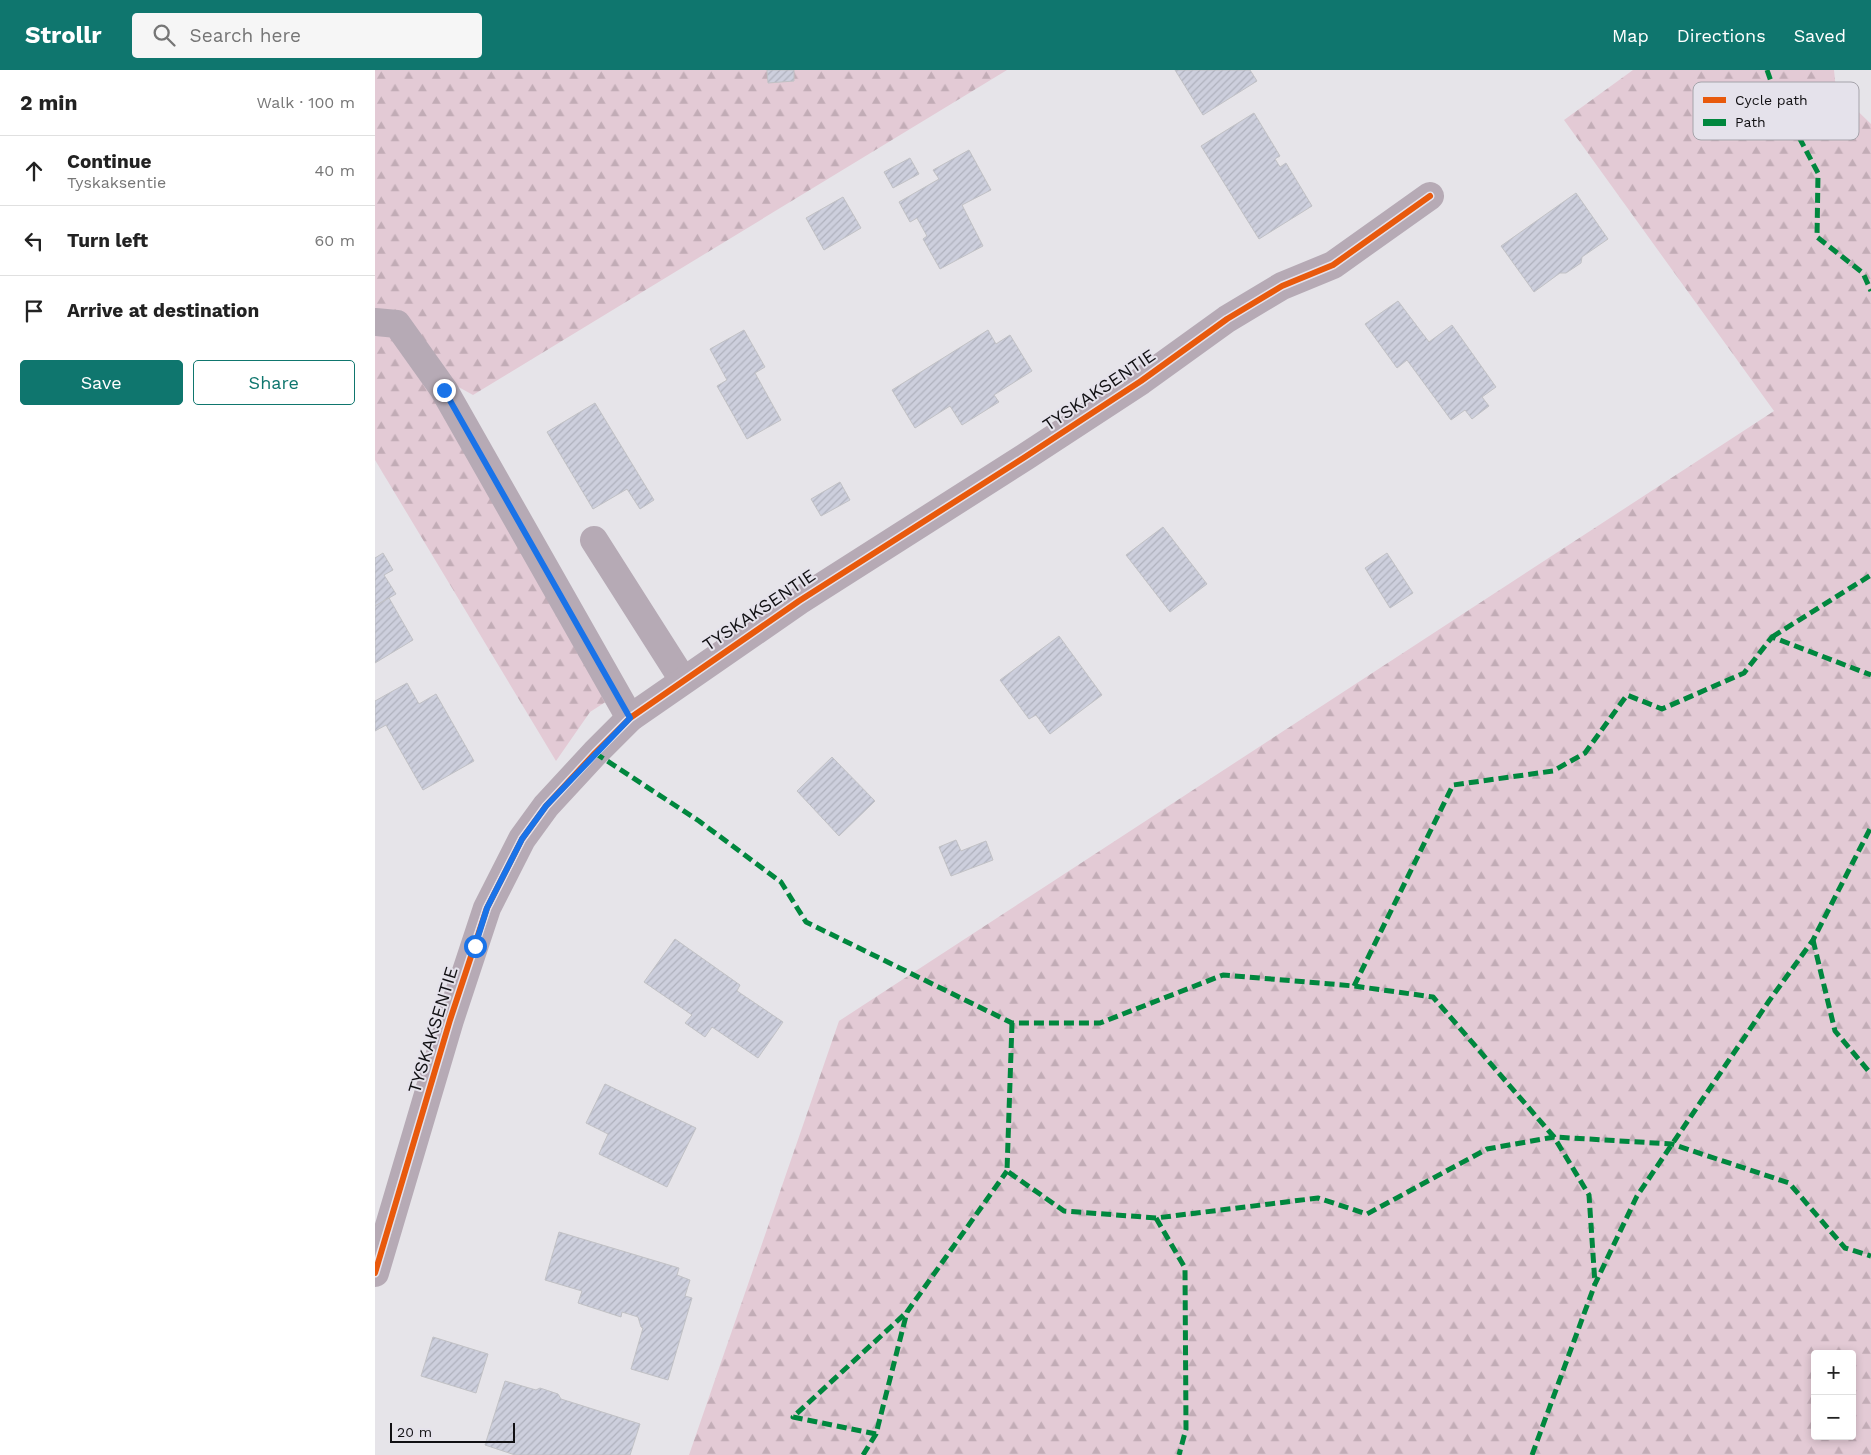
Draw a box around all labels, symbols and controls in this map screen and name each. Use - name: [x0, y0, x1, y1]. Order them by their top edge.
- search box: [132, 13, 482, 58]
- text: Strollr: [25, 21, 102, 49]
- icon: search: [150, 21, 178, 49]
- text: Search here: [190, 24, 301, 47]
- text: Map: [1612, 25, 1649, 46]
- text: Directions: [1677, 25, 1766, 46]
- text: Saved: [1794, 25, 1846, 46]
- legend: [1693, 82, 1859, 140]
- text: 2 min: [20, 90, 77, 115]
- text: Cycle path: [1735, 92, 1808, 108]
- text: Walk · 100 m: [257, 93, 355, 112]
- text: Path: [1735, 114, 1766, 130]
- text: Continue: [67, 150, 151, 173]
- icon: ahead: [20, 157, 48, 185]
- text: 40 m: [315, 161, 355, 180]
- text: Tyskaksentie: [67, 173, 166, 192]
- icon: left: [20, 227, 48, 255]
- text: Turn left: [67, 229, 148, 252]
- text: 60 m: [315, 231, 355, 250]
- icon: arrive: [20, 297, 48, 325]
- text: Arrive at destination: [67, 299, 259, 322]
- street label: TYSKAKSENTIE: [1038, 344, 1159, 435]
- button: Save: [20, 360, 183, 405]
- button: Share: [193, 360, 355, 405]
- route end: [433, 379, 456, 402]
- street label: TYSKAKSENTIE: [698, 564, 819, 655]
- route start: [464, 935, 487, 958]
- street label: TYSKAKSENTIE: [403, 964, 462, 1096]
- map controls: [1811, 1350, 1856, 1440]
- button: +: [1811, 1350, 1856, 1395]
- button: −: [1811, 1395, 1856, 1440]
- scale bar: [390, 1420, 515, 1443]
- text: 20 m: [397, 1424, 432, 1440]

